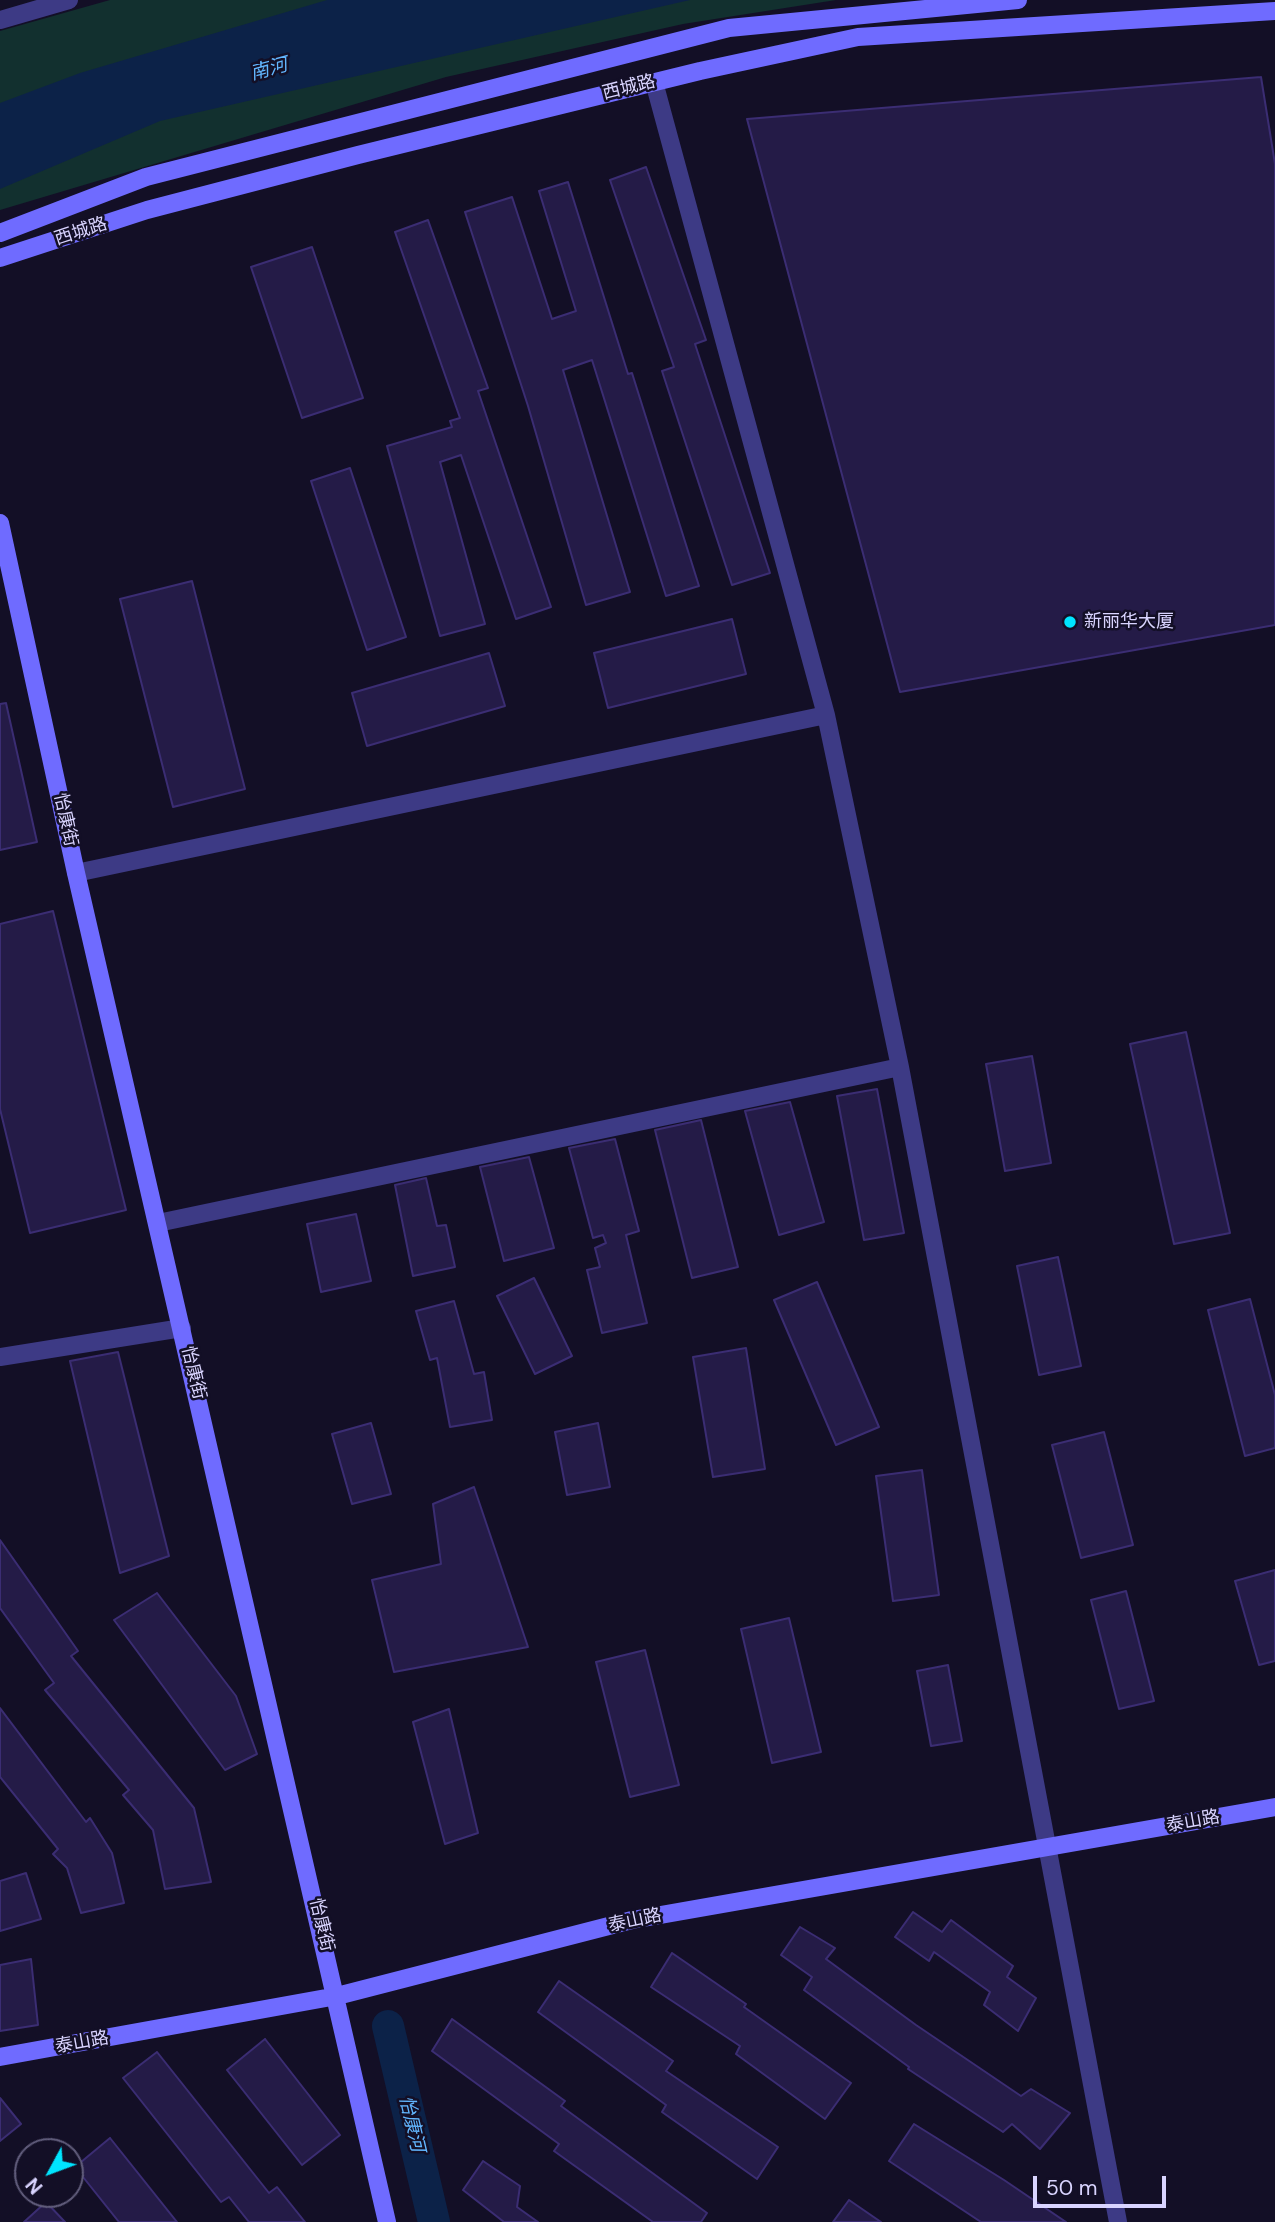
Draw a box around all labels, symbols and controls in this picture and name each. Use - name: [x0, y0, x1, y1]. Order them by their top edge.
- water label: 南河: [248, 54, 290, 86]
- street label: 西城路: [600, 71, 658, 105]
- street label: 西城路: [52, 213, 110, 251]
- place label: 新丽华大厦: [1084, 611, 1174, 633]
- marker: 新丽华大厦: [1062, 614, 1078, 630]
- street label: 怡康街: [49, 791, 81, 849]
- street label: 怡康街: [176, 1344, 210, 1402]
- street label: 泰山路: [1165, 1807, 1221, 1837]
- street label: 怡康街: [304, 1896, 338, 1954]
- street label: 泰山路: [606, 1905, 664, 1937]
- street label: 泰山路: [54, 2028, 110, 2058]
- water label: 怡康河: [393, 2094, 429, 2154]
- north arrow: [14, 2138, 84, 2208]
- scale bar: [1037, 2162, 1170, 2206]
- text: N: [20, 2172, 48, 2199]
- text: 50 m: [1046, 2174, 1097, 2202]

